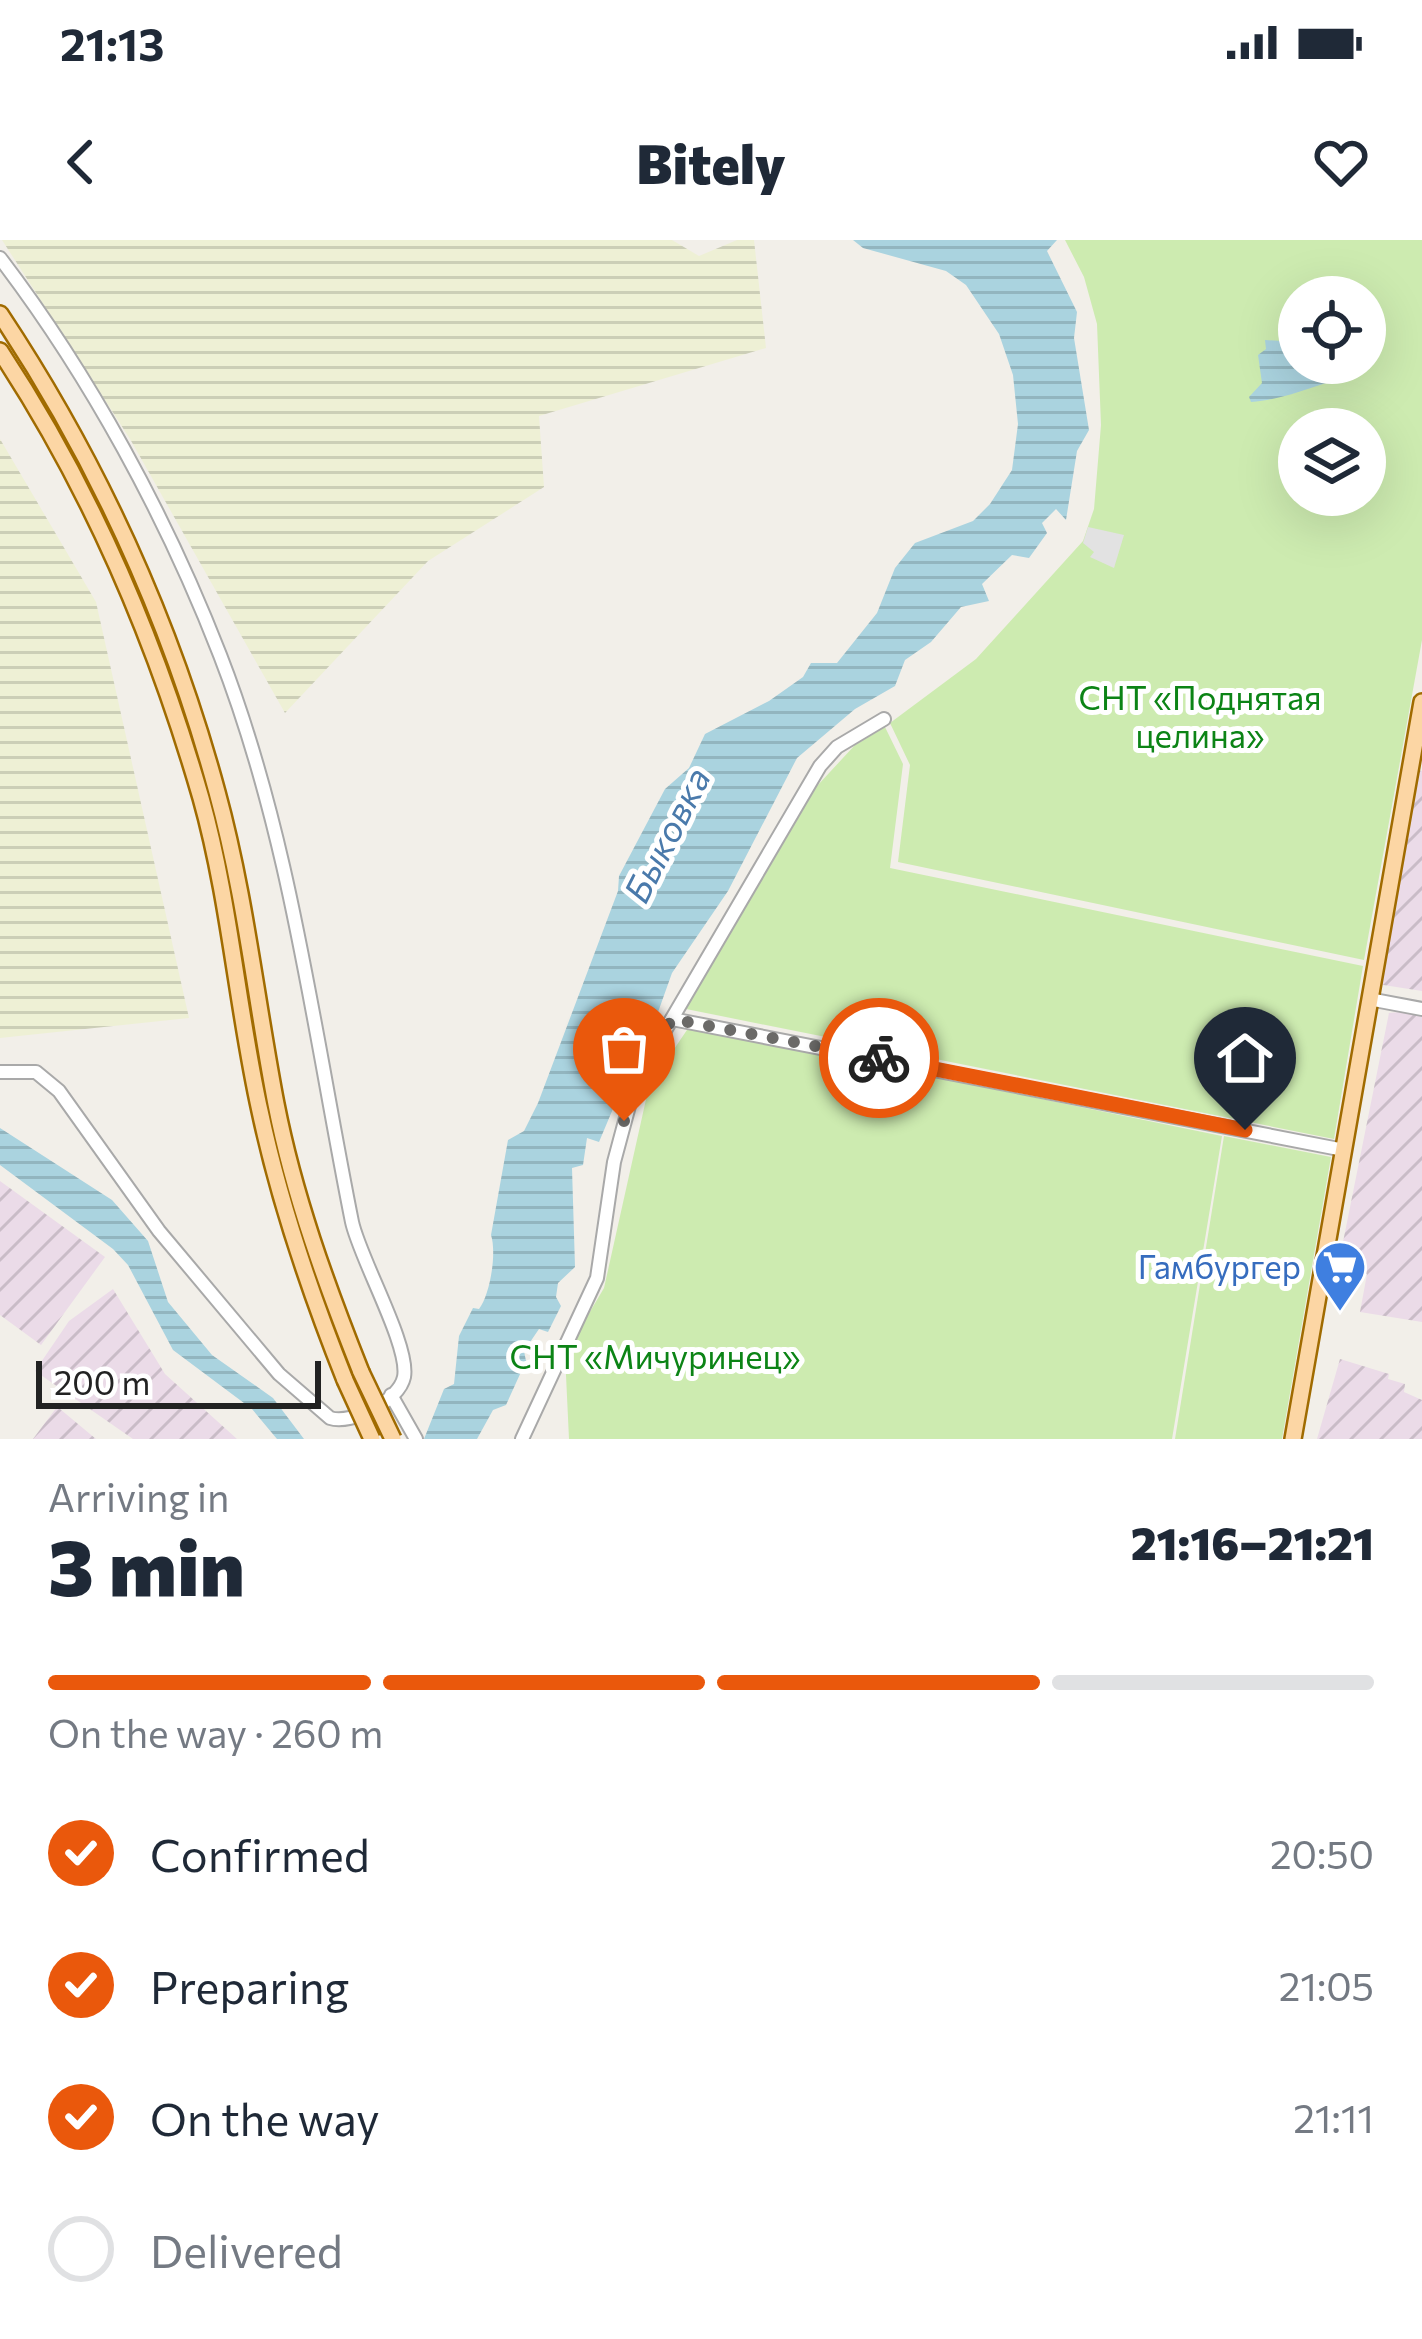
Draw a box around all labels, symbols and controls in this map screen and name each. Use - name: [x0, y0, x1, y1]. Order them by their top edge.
- text: 21:13: [60, 15, 164, 70]
- icon: back: [48, 129, 114, 195]
- text: Bitely: [636, 129, 786, 195]
- icon: heart: [1308, 129, 1374, 195]
- map controls: [1278, 276, 1386, 516]
- button: locate: [1278, 276, 1386, 384]
- button: layers: [1278, 408, 1386, 516]
- park label: СНТ «Поднятая целина»: [1078, 676, 1322, 755]
- water label: Быковка: [613, 759, 718, 909]
- pin: [573, 998, 675, 1121]
- courier: [819, 998, 939, 1118]
- pin: [1194, 1007, 1296, 1130]
- icon: bag: [591, 1016, 657, 1082]
- icon: bike: [846, 1025, 912, 1091]
- icon: home: [1212, 1025, 1278, 1091]
- supermarket icon: Гамбургер: [1312, 1239, 1368, 1313]
- place label: Гамбургер: [1138, 1245, 1301, 1286]
- park label: СНТ «Мичуринец»: [509, 1335, 801, 1376]
- scale bar: [36, 1355, 321, 1408]
- text: 200 m: [54, 1361, 150, 1402]
- text: Arriving in: [48, 1472, 229, 1520]
- text: 21:16–21:21: [1131, 1514, 1374, 1569]
- text: 3 min: [48, 1517, 245, 1612]
- text: On the way · 260 m: [48, 1708, 383, 1756]
- icon: check: [48, 1820, 114, 1886]
- text: Confirmed: [150, 1826, 370, 1881]
- text: 20:50: [1270, 1829, 1374, 1877]
- icon: check: [48, 1952, 114, 2018]
- text: Preparing: [150, 1958, 349, 2013]
- text: 21:05: [1279, 1961, 1374, 2009]
- icon: check: [48, 2084, 114, 2150]
- text: On the way: [150, 2090, 380, 2145]
- text: 21:11: [1293, 2093, 1374, 2141]
- text: Delivered: [150, 2222, 343, 2277]

